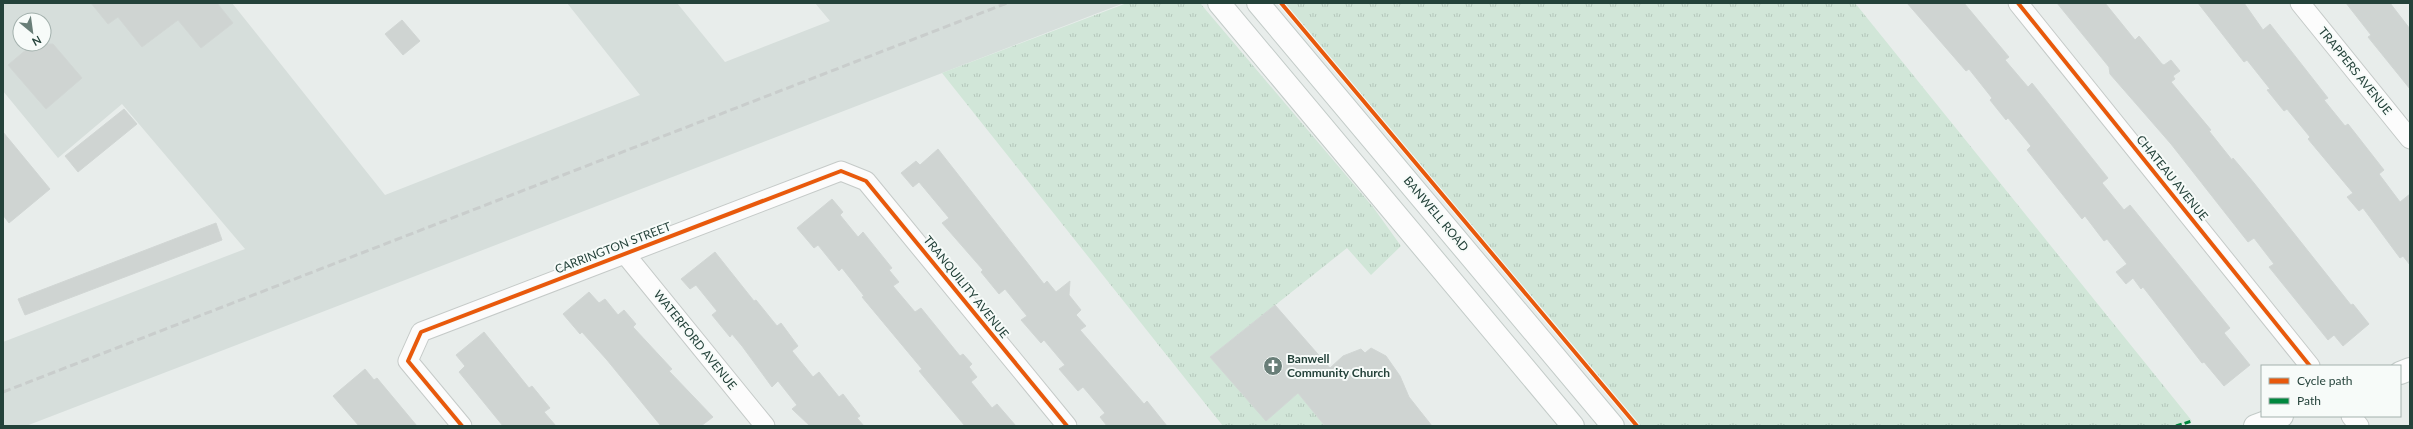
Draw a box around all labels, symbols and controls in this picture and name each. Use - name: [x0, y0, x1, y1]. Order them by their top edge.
- north arrow: [12, 12, 52, 52]
- street label: TRAPPERS AVENUE: [2316, 24, 2395, 118]
- text: N: [30, 33, 44, 49]
- street label: CHATEAU AVENUE: [2133, 132, 2211, 223]
- street label: BANWELL ROAD: [1401, 173, 1472, 254]
- street label: CARRINGTON STREET: [553, 218, 673, 277]
- street label: TRANQUILITY AVENUE: [920, 232, 1012, 341]
- street label: WATERFORD AVENUE: [651, 287, 740, 393]
- place label: Banwell Community Church: [1287, 351, 1390, 380]
- church icon: Banwell Community Church: [1262, 355, 1284, 377]
- legend: [2261, 365, 2401, 417]
- text: Cycle path: [2297, 373, 2352, 388]
- text: Path: [2297, 393, 2321, 408]

